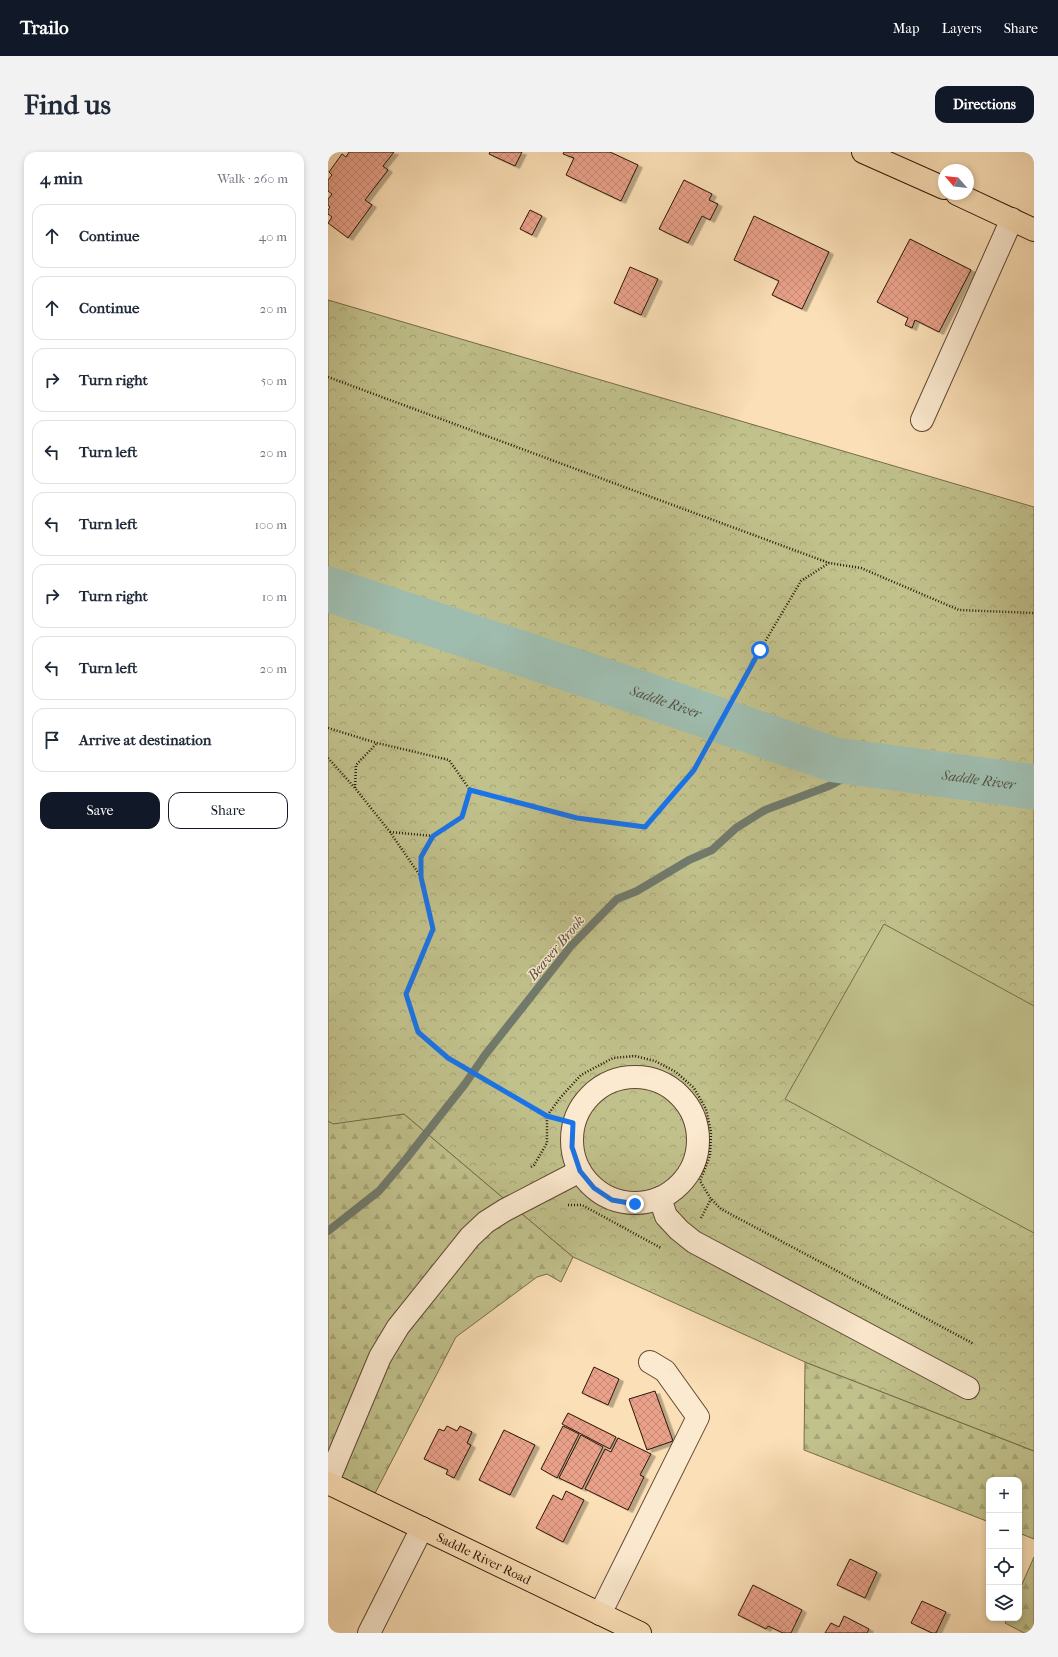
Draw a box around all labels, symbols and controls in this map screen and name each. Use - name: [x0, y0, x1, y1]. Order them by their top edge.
- text: Trailo: [20, 17, 69, 39]
- text: Map: [893, 20, 920, 37]
- text: Layers: [942, 20, 982, 37]
- text: Share: [1004, 20, 1038, 37]
- button: Directions: [935, 86, 1034, 123]
- text: Find us: [24, 88, 111, 121]
- north arrow: [938, 164, 974, 200]
- text: 4 min: [40, 168, 83, 188]
- text: Walk · 260 m: [217, 171, 288, 186]
- icon: ahead: [41, 225, 63, 247]
- text: Continue: [79, 227, 139, 245]
- text: 40 m: [259, 229, 287, 244]
- icon: ahead: [41, 297, 63, 319]
- text: Continue: [79, 299, 139, 317]
- text: 20 m: [260, 301, 287, 316]
- icon: right: [41, 369, 63, 391]
- text: Turn right: [79, 371, 148, 389]
- text: 50 m: [261, 373, 287, 388]
- icon: left: [41, 441, 63, 463]
- text: Turn left: [79, 443, 137, 461]
- text: 20 m: [260, 445, 287, 460]
- icon: left: [41, 513, 63, 535]
- text: Turn left: [79, 515, 137, 533]
- text: 100 m: [254, 517, 287, 532]
- icon: right: [41, 585, 63, 607]
- text: Turn right: [79, 587, 148, 605]
- text: 10 m: [262, 589, 287, 604]
- route start: [751, 641, 769, 659]
- icon: left: [41, 657, 63, 679]
- text: Turn left: [79, 659, 137, 677]
- text: 20 m: [260, 661, 287, 676]
- water label: Saddle River: [627, 681, 705, 722]
- icon: arrive: [41, 729, 63, 751]
- text: Arrive at destination: [79, 731, 211, 749]
- water label: Saddle River: [940, 766, 1018, 793]
- button: Save: [40, 792, 160, 829]
- button: Share: [168, 792, 288, 829]
- water label: Beaver Brook: [523, 912, 588, 985]
- route end: [626, 1195, 644, 1213]
- map controls: [986, 1477, 1022, 1621]
- button: +: [986, 1477, 1022, 1513]
- button: −: [986, 1513, 1022, 1549]
- street label: Saddle River Road: [434, 1529, 534, 1587]
- button: locate: [986, 1549, 1022, 1585]
- button: layers: [986, 1585, 1022, 1621]

